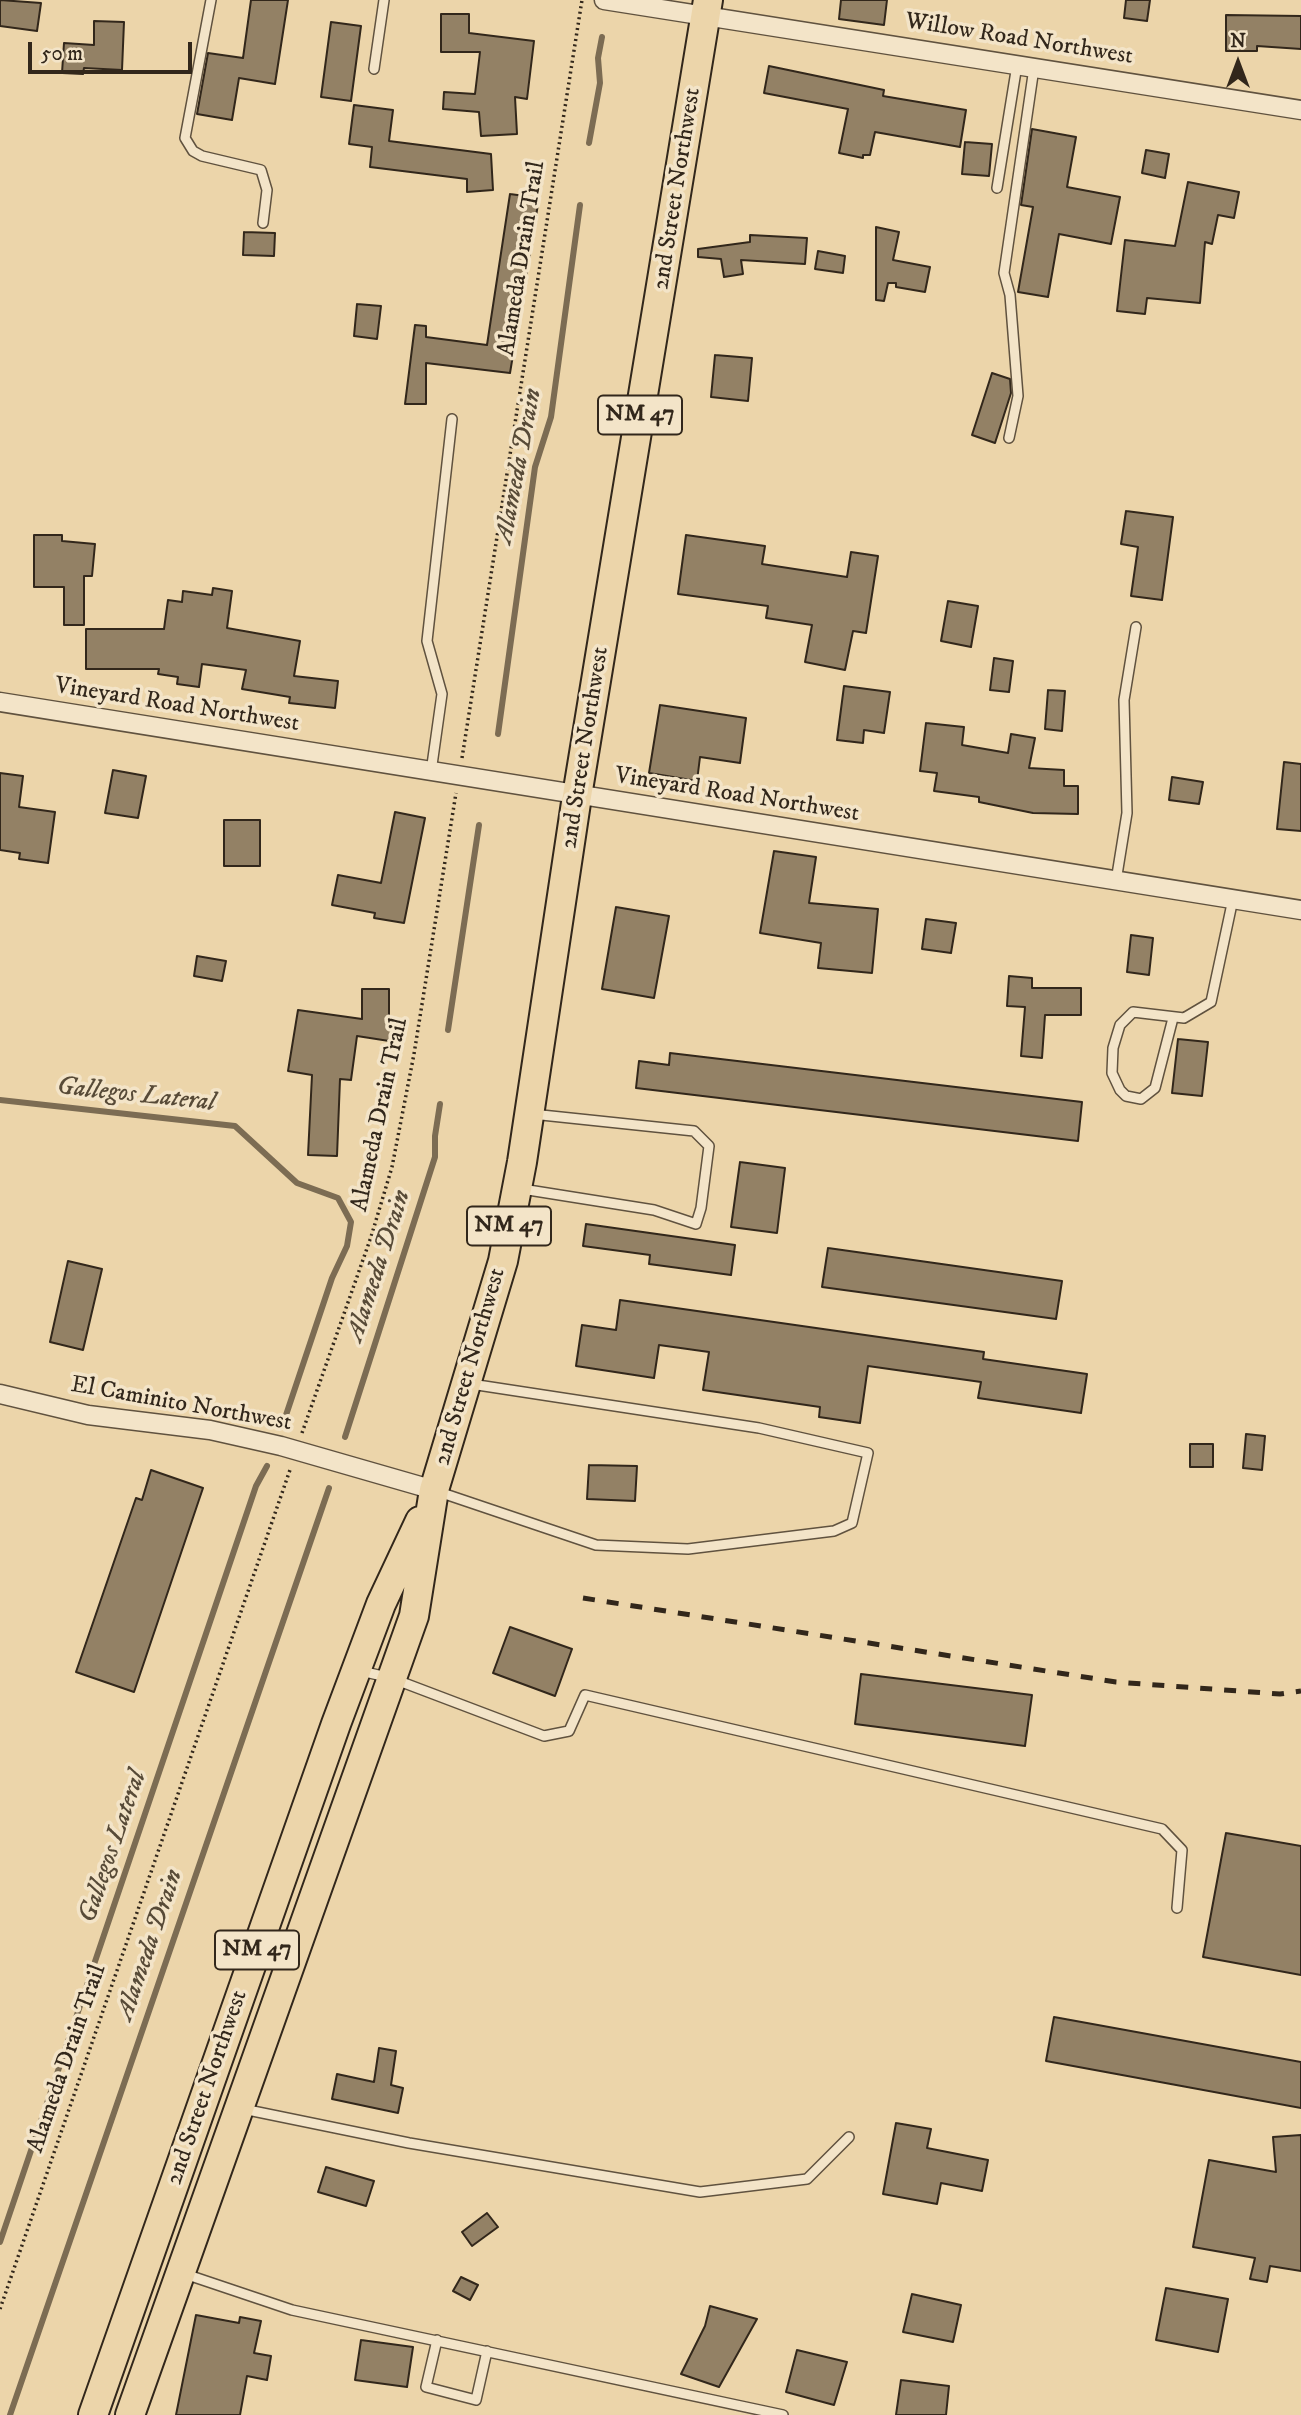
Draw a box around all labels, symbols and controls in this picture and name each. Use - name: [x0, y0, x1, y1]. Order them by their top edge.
- street label: Willow Road Northwest: [903, 8, 1135, 72]
- scale bar: [32, 28, 196, 72]
- north arrow: [1203, 28, 1273, 98]
- text: N: [1230, 30, 1246, 53]
- text: 50 m: [41, 41, 83, 67]
- street label: 2nd Street Northwest: [648, 86, 708, 292]
- street label: Alameda Drain Trail: [493, 159, 553, 359]
- water label: Alameda Drain: [490, 386, 550, 546]
- road number: NM 47: [598, 396, 682, 434]
- street label: 2nd Street Northwest: [556, 645, 616, 851]
- street label: Vineyard Road Northwest: [53, 672, 301, 740]
- street label: Vineyard Road Northwest: [613, 762, 861, 830]
- street label: Alameda Drain Trail: [346, 1016, 416, 1214]
- water label: Gallegos Lateral: [55, 1072, 217, 1120]
- water label: Alameda Drain: [341, 1187, 419, 1345]
- road number: NM 47: [467, 1206, 551, 1246]
- street label: 2nd Street Northwest: [429, 1265, 513, 1469]
- street label: El Caminito Northwest: [68, 1371, 294, 1439]
- water label: Gallegos Lateral: [73, 1767, 155, 1927]
- water label: Alameda Drain: [111, 1866, 191, 2024]
- road number: NM 47: [215, 1930, 299, 1969]
- street label: Alameda Drain Trail: [22, 1961, 114, 2157]
- street label: 2nd Street Northwest: [161, 1987, 255, 2189]

